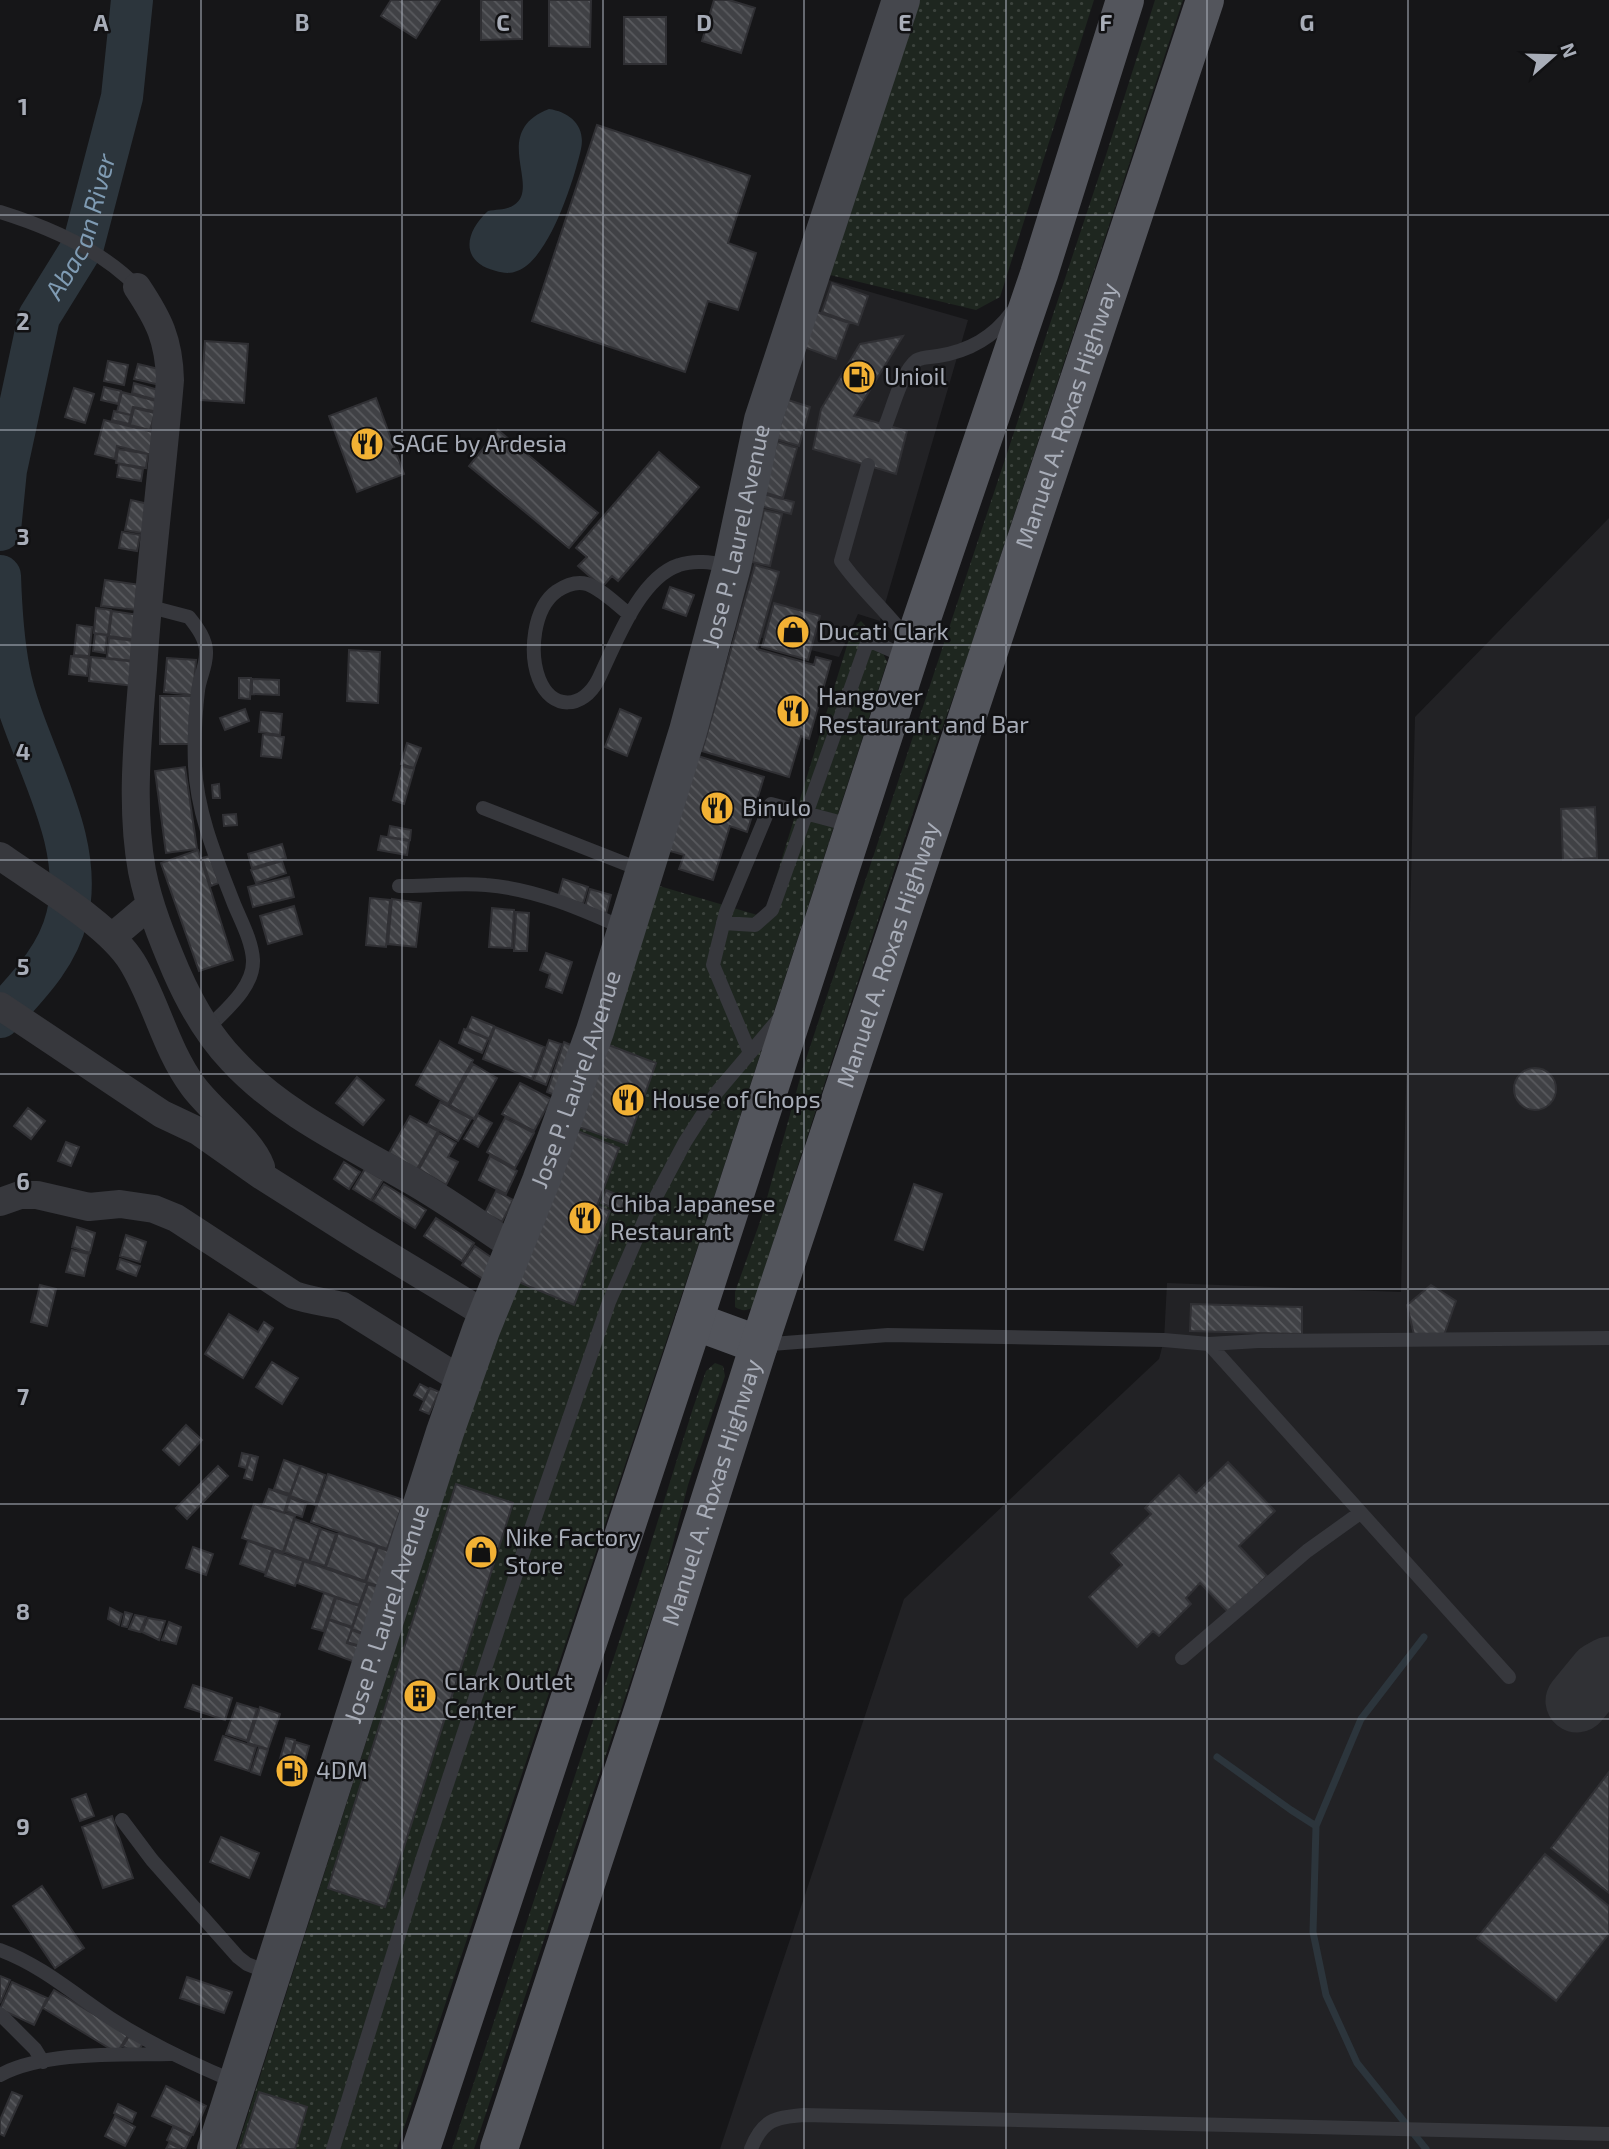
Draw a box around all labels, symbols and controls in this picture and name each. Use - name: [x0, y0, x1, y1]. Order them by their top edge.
- text: A: [93, 8, 109, 36]
- text: B: [295, 8, 309, 36]
- text: C: [496, 8, 510, 36]
- text: D: [696, 8, 712, 36]
- text: E: [898, 8, 912, 36]
- text: F: [1100, 8, 1113, 36]
- text: G: [1300, 8, 1314, 36]
- north arrow: [1518, 21, 1588, 91]
- text: N: [1556, 40, 1583, 60]
- text: 1: [18, 92, 28, 120]
- water label: Abacan River: [37, 149, 121, 305]
- street label: Manuel A. Roxas Highway: [1008, 278, 1123, 552]
- text: 2: [16, 307, 30, 335]
- fuel station icon: Unioil: [840, 358, 878, 396]
- place label: Unioil: [884, 361, 947, 390]
- street label: Jose P. Laurel Avenue: [695, 421, 775, 651]
- restaurant icon: SAGE by Ardesia: [348, 425, 386, 463]
- place label: SAGE by Ardesia: [392, 428, 567, 457]
- text: 3: [16, 522, 30, 550]
- shop icon: Ducati Clark: [774, 613, 812, 651]
- place label: Ducati Clark: [818, 616, 949, 645]
- place label: Hangover Restaurant and Bar: [818, 681, 1029, 738]
- restaurant icon: Hangover Restaurant and Bar: [774, 692, 812, 730]
- text: 4: [16, 737, 30, 765]
- restaurant icon: Binulo: [698, 789, 736, 827]
- place label: Binulo: [742, 792, 811, 821]
- street label: Manuel A. Roxas Highway: [829, 817, 945, 1091]
- text: 5: [17, 952, 29, 980]
- street label: Jose P. Laurel Avenue: [524, 967, 626, 1192]
- restaurant icon: House of Chops: [609, 1081, 647, 1119]
- place label: House of Chops: [652, 1084, 821, 1113]
- text: 6: [16, 1167, 30, 1195]
- place label: Chiba Japanese Restaurant: [610, 1188, 776, 1245]
- restaurant icon: Chiba Japanese Restaurant: [566, 1199, 604, 1237]
- street label: Manuel A. Roxas Highway: [655, 1355, 767, 1629]
- text: 7: [17, 1382, 29, 1410]
- street label: Jose P. Laurel Avenue: [337, 1500, 434, 1726]
- place label: Nike Factory Store: [505, 1522, 641, 1579]
- shop icon: Nike Factory Store: [462, 1533, 500, 1571]
- text: 8: [16, 1597, 30, 1625]
- place label: Clark Outlet Center: [444, 1666, 573, 1723]
- building icon: Clark Outlet Center: [401, 1677, 439, 1715]
- fuel station icon: 4DM: [273, 1752, 311, 1790]
- place label: 4DM: [316, 1755, 368, 1784]
- text: 9: [16, 1812, 30, 1840]

